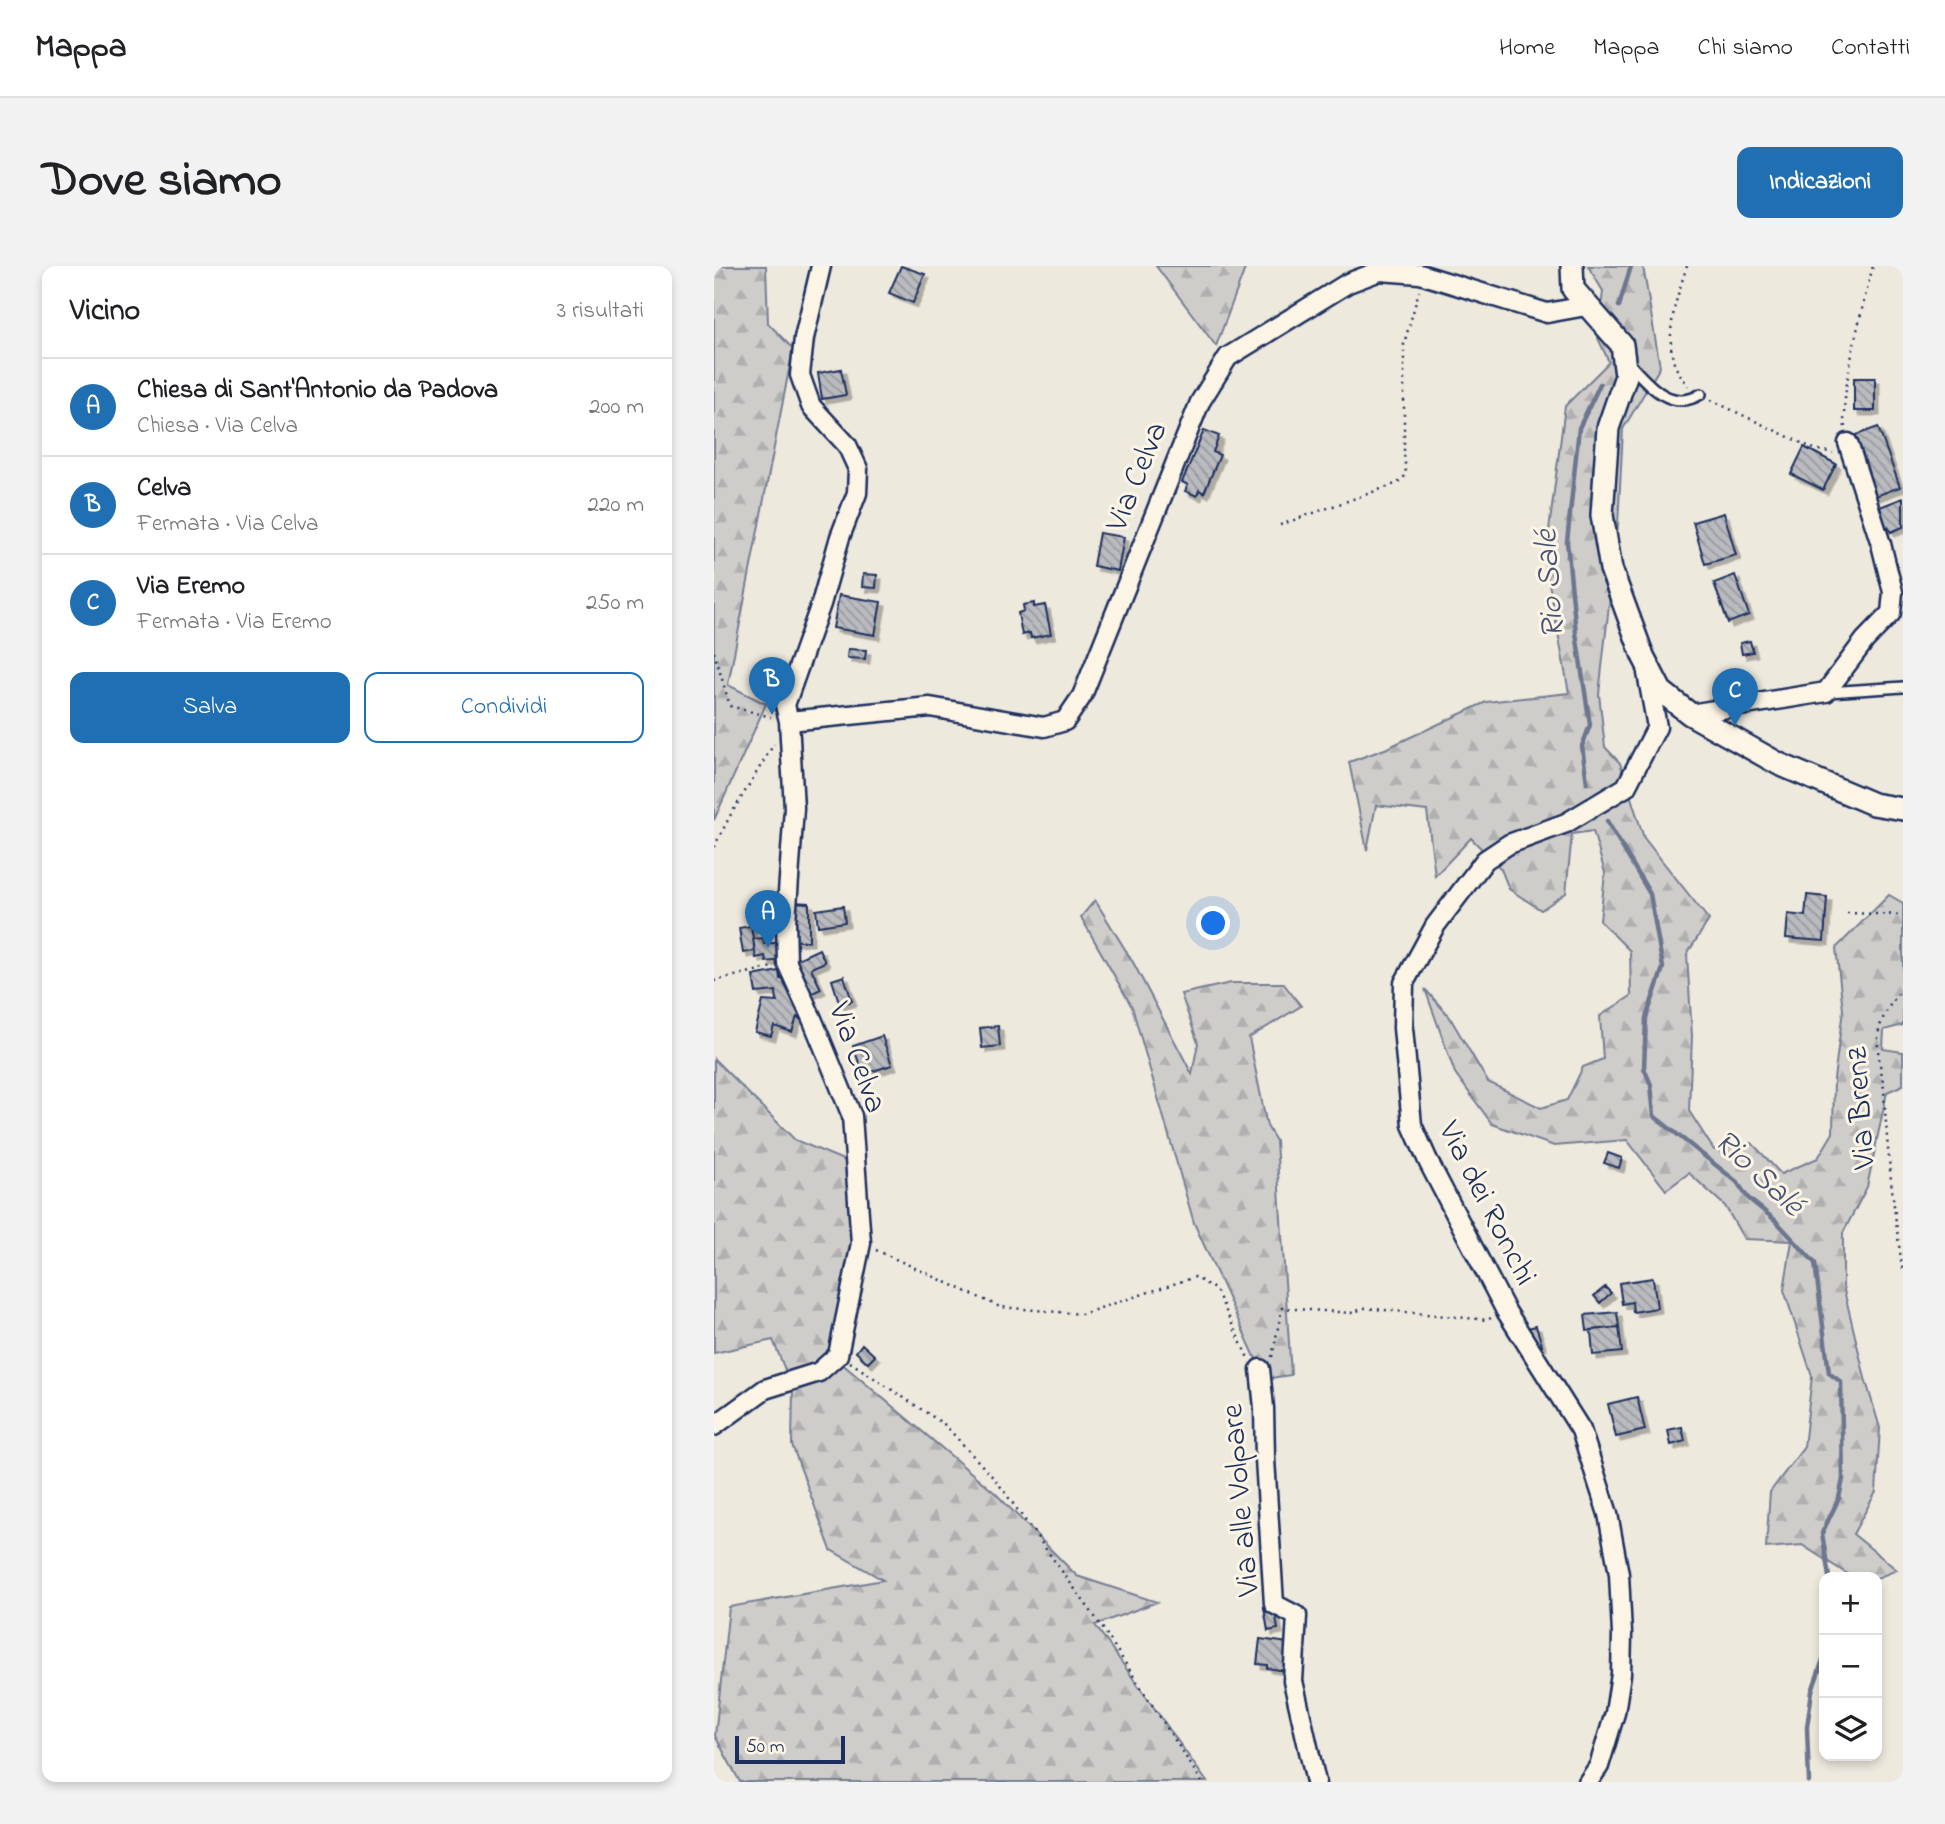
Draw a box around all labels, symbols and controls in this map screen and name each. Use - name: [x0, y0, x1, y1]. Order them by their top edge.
- text: Mappa: [35, 24, 127, 72]
- text: Home: [1499, 31, 1555, 66]
- text: Mappa: [1593, 31, 1660, 66]
- text: Chi siamo: [1698, 31, 1793, 66]
- text: Contatti: [1831, 31, 1910, 66]
- text: Dove siamo: [42, 146, 282, 218]
- button: Indicazioni: [1737, 147, 1903, 218]
- text: Vicino: [70, 290, 140, 334]
- text: 3 risultati: [557, 295, 644, 328]
- text: Chiesa di Sant'Antonio da Padova: [137, 372, 498, 410]
- text: A: [86, 391, 100, 424]
- text: 200 m: [589, 391, 644, 424]
- text: Chiesa · Via Celva: [137, 410, 298, 443]
- street label: Via Celva: [1094, 415, 1181, 540]
- text: Celva: [137, 470, 191, 508]
- text: B: [85, 489, 101, 522]
- text: 220 m: [588, 489, 644, 522]
- text: Fermata · Via Celva: [137, 508, 319, 541]
- water label: Rio Salé: [1523, 526, 1579, 640]
- text: Via Eremo: [137, 568, 245, 606]
- text: C: [87, 587, 99, 620]
- text: 250 m: [586, 587, 644, 620]
- text: Fermata · Via Eremo: [137, 606, 332, 639]
- pin: B: [749, 657, 795, 715]
- pin: C: [1712, 668, 1758, 726]
- button: Salva: [70, 672, 350, 743]
- button: Condividi: [364, 672, 644, 743]
- pin: A: [745, 890, 791, 948]
- your location: [1196, 906, 1230, 940]
- street label: Via Celva: [814, 995, 898, 1120]
- street label: Via Brenz: [1834, 1045, 1890, 1172]
- street label: Via dei Ronchi: [1424, 1113, 1548, 1294]
- water label: Rio Salé: [1702, 1119, 1816, 1230]
- street label: Via alle Volpare: [1210, 1401, 1274, 1599]
- map controls: [1819, 1572, 1882, 1761]
- button: +: [1819, 1572, 1882, 1635]
- button: −: [1819, 1635, 1882, 1698]
- button: layers: [1819, 1698, 1882, 1761]
- scale bar: [735, 1733, 845, 1765]
- text: 50 m: [746, 1734, 785, 1761]

